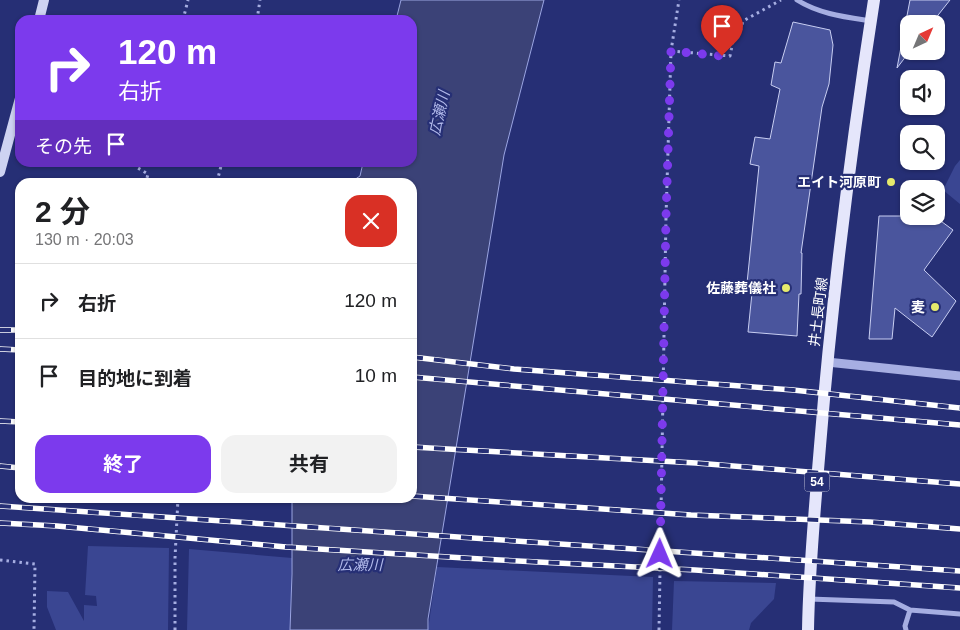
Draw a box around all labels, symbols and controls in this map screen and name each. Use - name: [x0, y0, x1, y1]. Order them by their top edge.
- pin: [701, 5, 743, 56]
- icon: arrive: [708, 12, 736, 40]
- north arrow: [900, 15, 945, 60]
- map controls: [900, 15, 945, 225]
- text: 120 m: [118, 32, 217, 71]
- icon: right: [35, 35, 100, 100]
- button: sound: [900, 70, 945, 115]
- text: 右折: [118, 79, 162, 104]
- water label: 広瀬川: [426, 87, 453, 137]
- button: search: [900, 125, 945, 170]
- icon: arrive: [102, 130, 130, 158]
- text: その先: [35, 136, 92, 157]
- place label: エイト河原町: [797, 174, 881, 190]
- marker: エイト河原町: [885, 176, 897, 188]
- button: layers: [900, 180, 945, 225]
- text: 2 分: [35, 195, 90, 228]
- button: close: [345, 195, 397, 247]
- text: 130 m · 20:03: [35, 231, 134, 248]
- street label: 井土長町線: [806, 276, 830, 348]
- place label: 佐藤葬儀社: [706, 280, 776, 296]
- marker: 佐藤葬儀社: [780, 282, 792, 294]
- icon: right: [35, 287, 63, 315]
- text: 120 m: [344, 290, 397, 311]
- text: 右折: [78, 293, 116, 314]
- place label: 麦: [911, 299, 925, 315]
- marker: 麦: [929, 301, 941, 313]
- icon: arrive: [35, 362, 63, 390]
- text: 10 m: [355, 365, 397, 386]
- text: 目的地に到着: [78, 368, 192, 389]
- button: 終了: [35, 435, 211, 493]
- button: 共有: [221, 435, 397, 493]
- road number: 54: [804, 472, 830, 492]
- position arrow: [633, 527, 685, 579]
- water label: 広瀬川: [337, 556, 384, 573]

